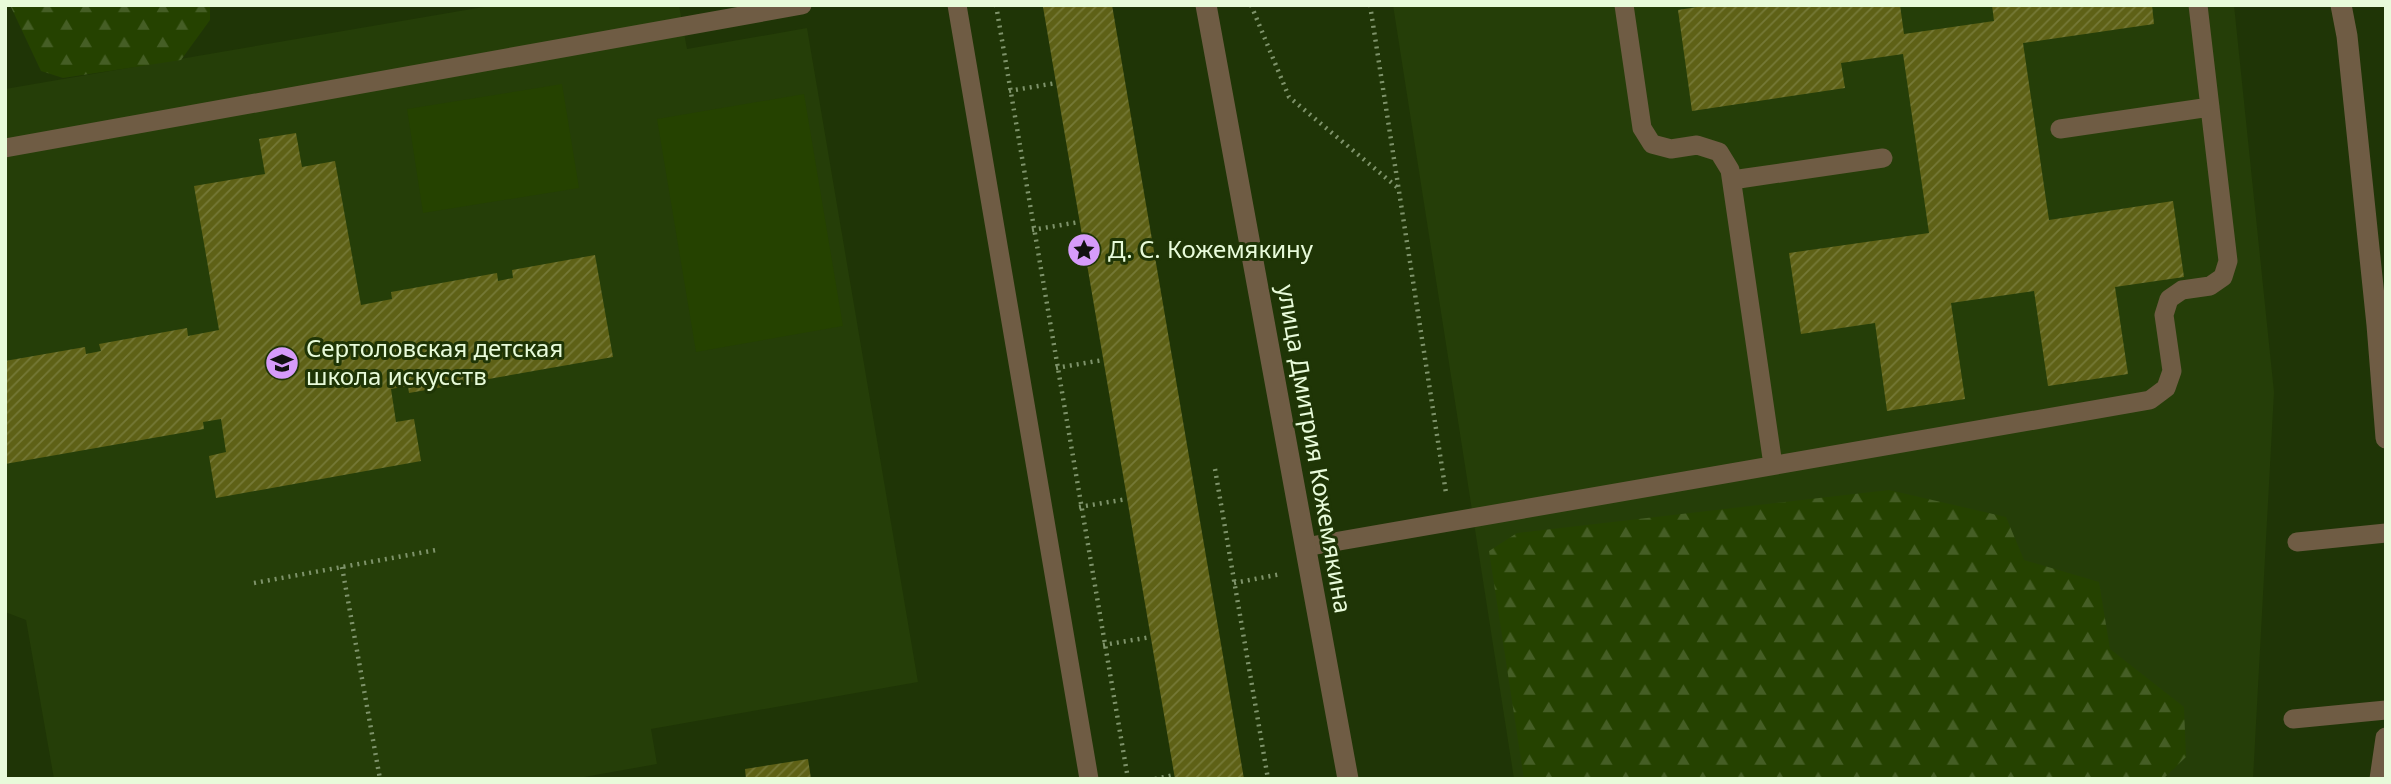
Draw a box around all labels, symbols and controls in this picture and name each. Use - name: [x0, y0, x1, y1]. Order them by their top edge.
- place icon: Д. С. Кожемякину: [1065, 231, 1103, 269]
- place label: Д. С. Кожемякину: [1108, 232, 1314, 265]
- street label: улица Дмитрия Кожемякина: [1270, 282, 1361, 616]
- place label: Сертоловская детская школа искусств: [306, 331, 563, 392]
- school or university icon: Сертоловская детская школа искусств: [263, 344, 301, 382]

